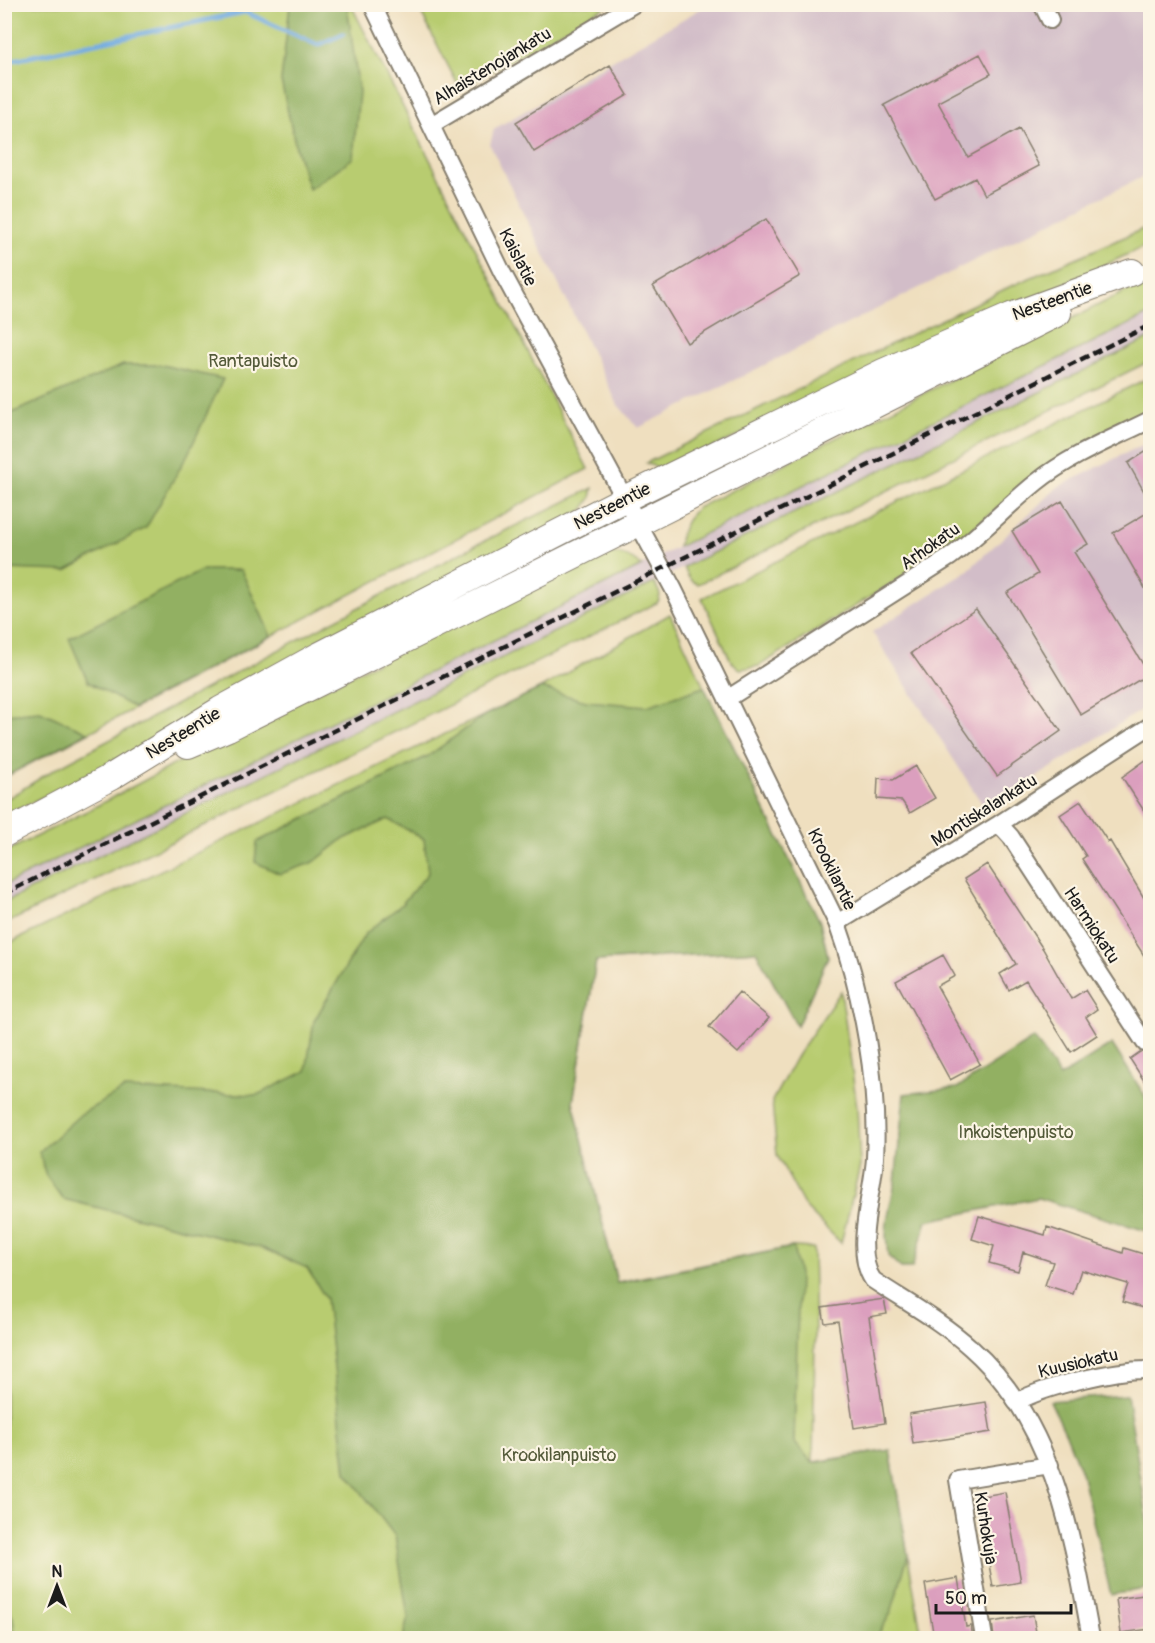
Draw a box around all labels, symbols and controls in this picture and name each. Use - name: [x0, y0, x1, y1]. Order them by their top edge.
- street label: Alhaistenojankatu: [429, 22, 556, 111]
- street label: Kaislatie: [493, 224, 542, 290]
- street label: Nesteentie: [1009, 276, 1095, 326]
- park label: Rantapuisto: [208, 350, 298, 373]
- street label: Nesteentie: [570, 477, 655, 536]
- street label: Arhokatu: [896, 518, 965, 575]
- street label: Nesteentie: [142, 702, 225, 765]
- street label: Montiskalankatu: [927, 769, 1042, 852]
- street label: Krookilantie: [802, 824, 861, 914]
- street label: Harmiokatu: [1058, 883, 1125, 968]
- park label: Inkoistenpuisto: [958, 1121, 1074, 1144]
- street label: Kuusiokatu: [1036, 1343, 1120, 1384]
- park label: Krookilanpuisto: [502, 1444, 617, 1467]
- street label: Kurhokuja: [968, 1490, 1003, 1566]
- north arrow: [27, 1556, 87, 1616]
- text: N: [52, 1562, 63, 1582]
- scale bar: [936, 1577, 1071, 1615]
- text: 50 m: [945, 1587, 987, 1610]

